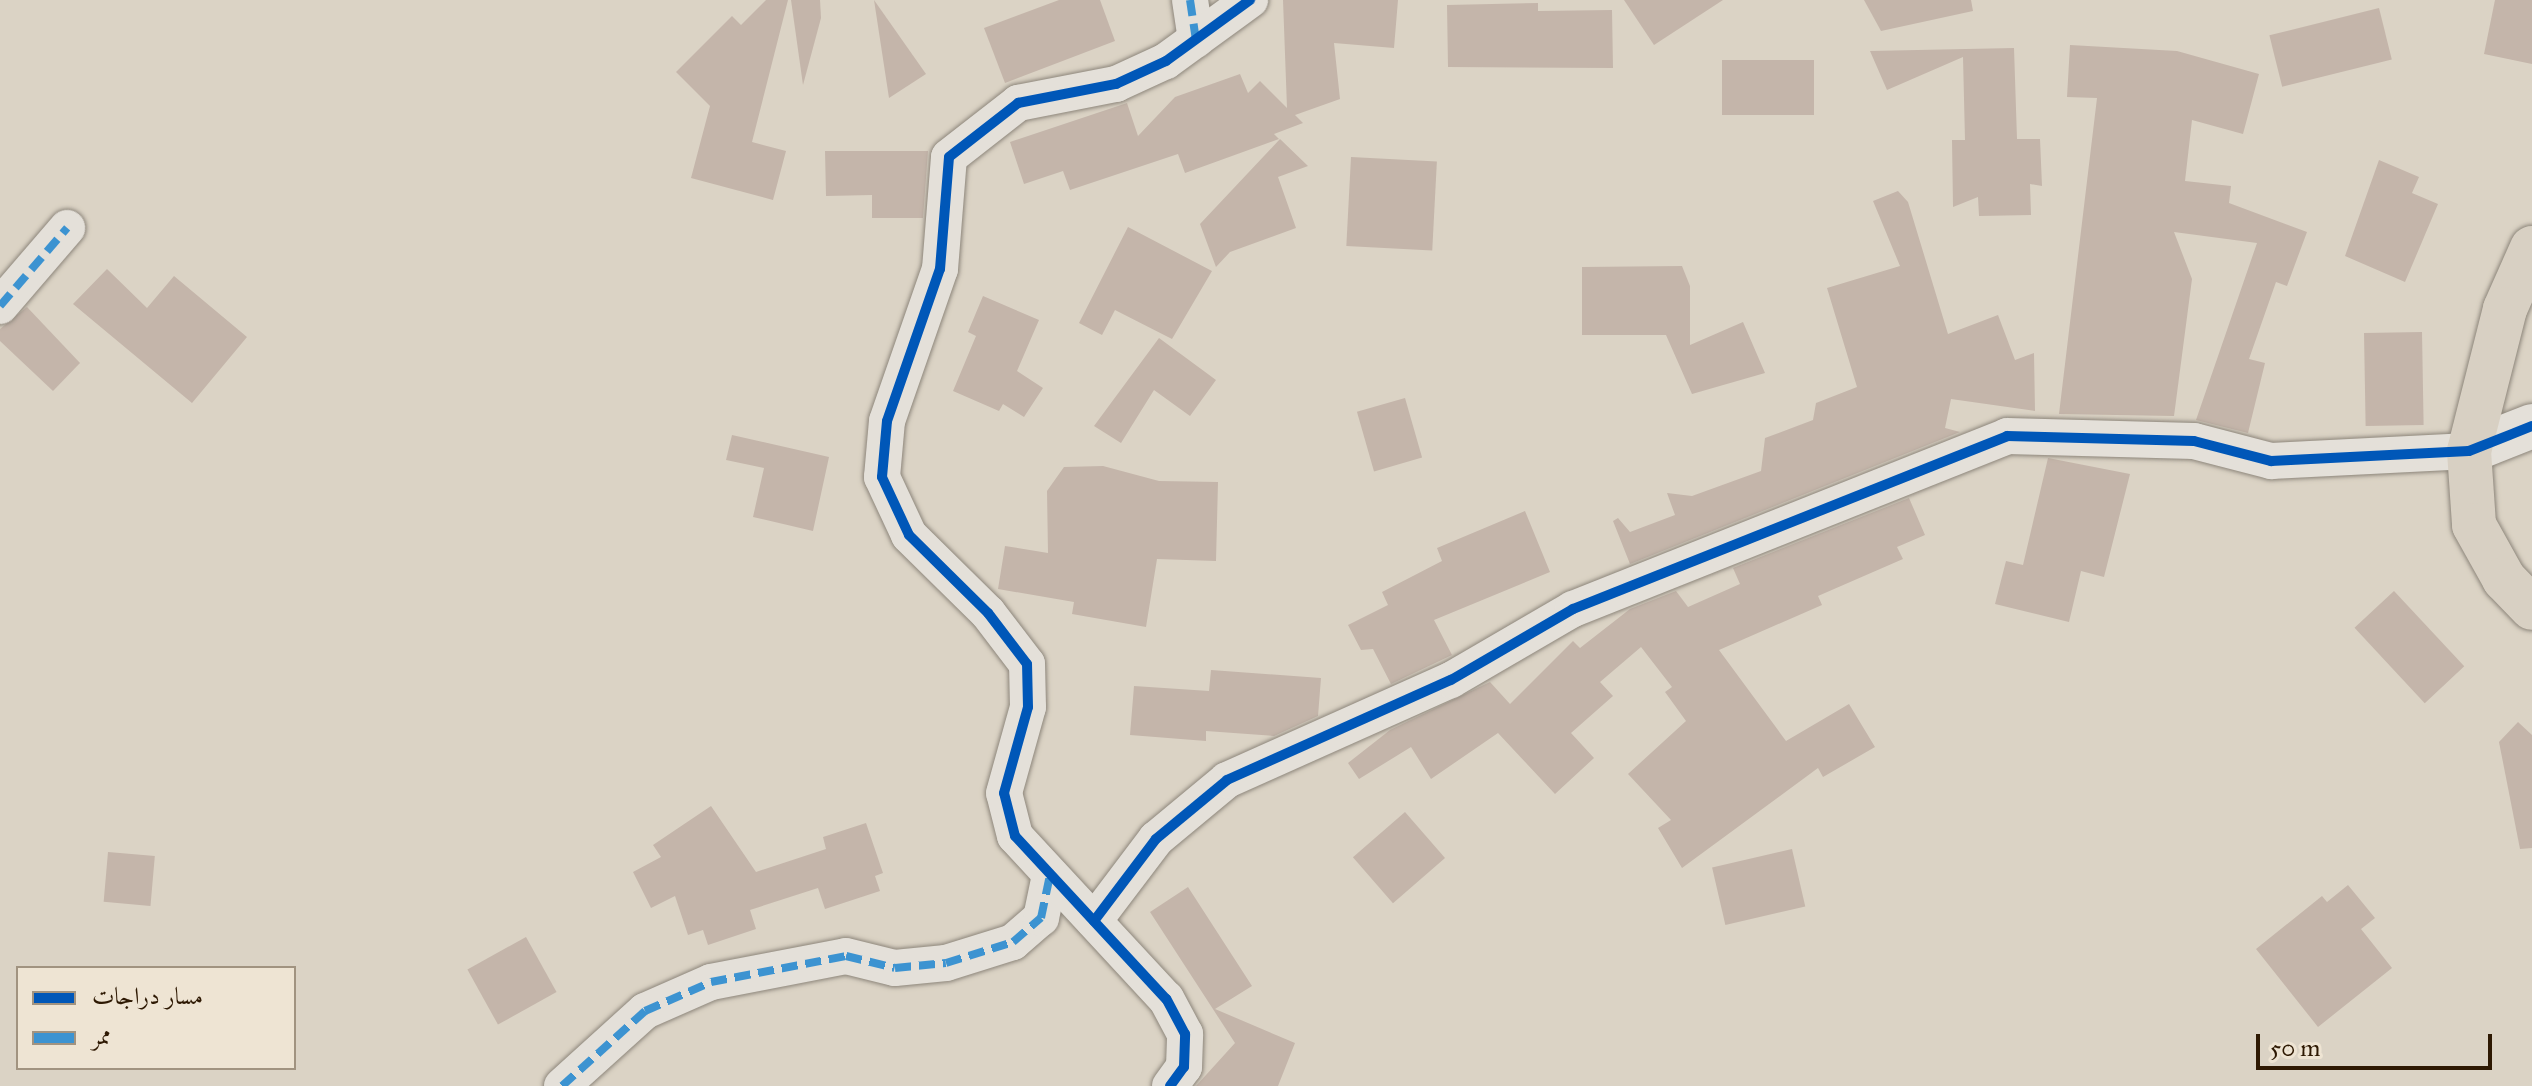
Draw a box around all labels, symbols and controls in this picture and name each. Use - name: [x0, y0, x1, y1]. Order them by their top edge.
- legend: [16, 966, 296, 1070]
- text: مسار دراجات: [92, 981, 203, 1011]
- scale bar: [2260, 1018, 2496, 1068]
- text: ممر: [92, 1021, 111, 1051]
- text: 50 m: [2270, 1033, 2320, 1063]

